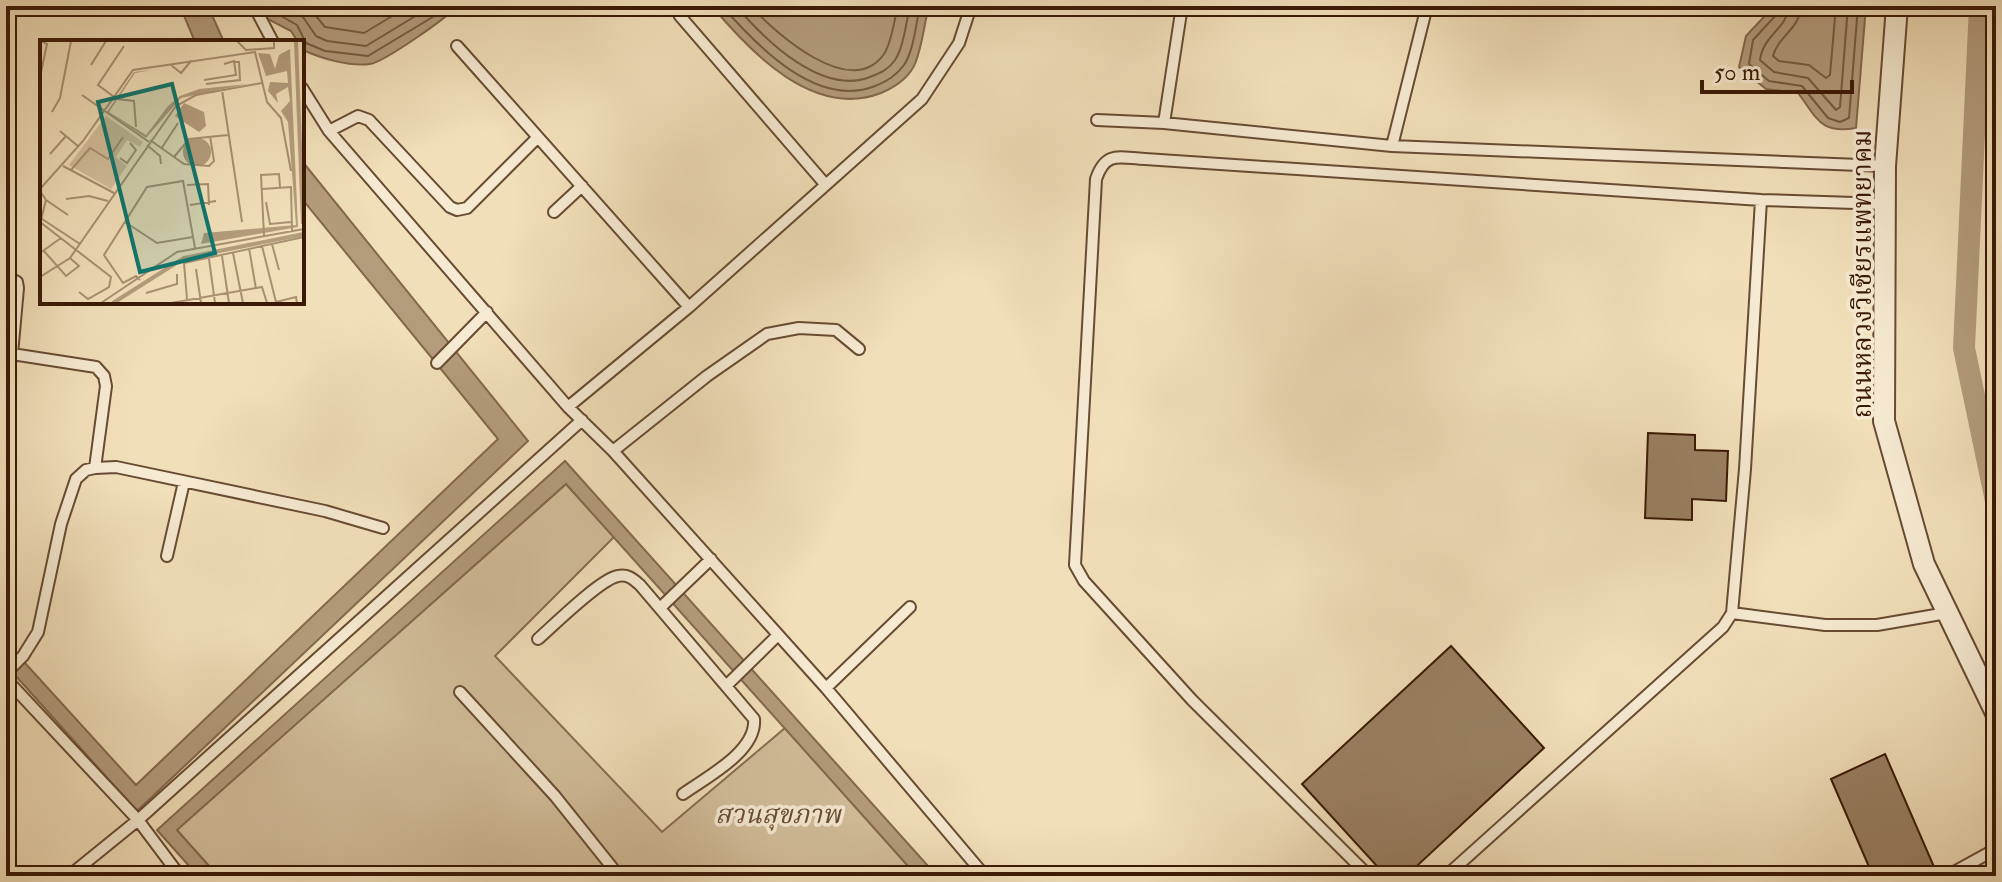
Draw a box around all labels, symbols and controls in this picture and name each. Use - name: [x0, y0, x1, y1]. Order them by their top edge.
- inset map: [40, 40, 304, 304]
- scale bar: [1702, 44, 1852, 94]
- text: 50 m: [1714, 57, 1761, 88]
- street label: ถนนหลวงวิเชียรแพทยาคม: [1847, 130, 1879, 418]
- park label: สวนสุขภาพ: [715, 799, 842, 831]

